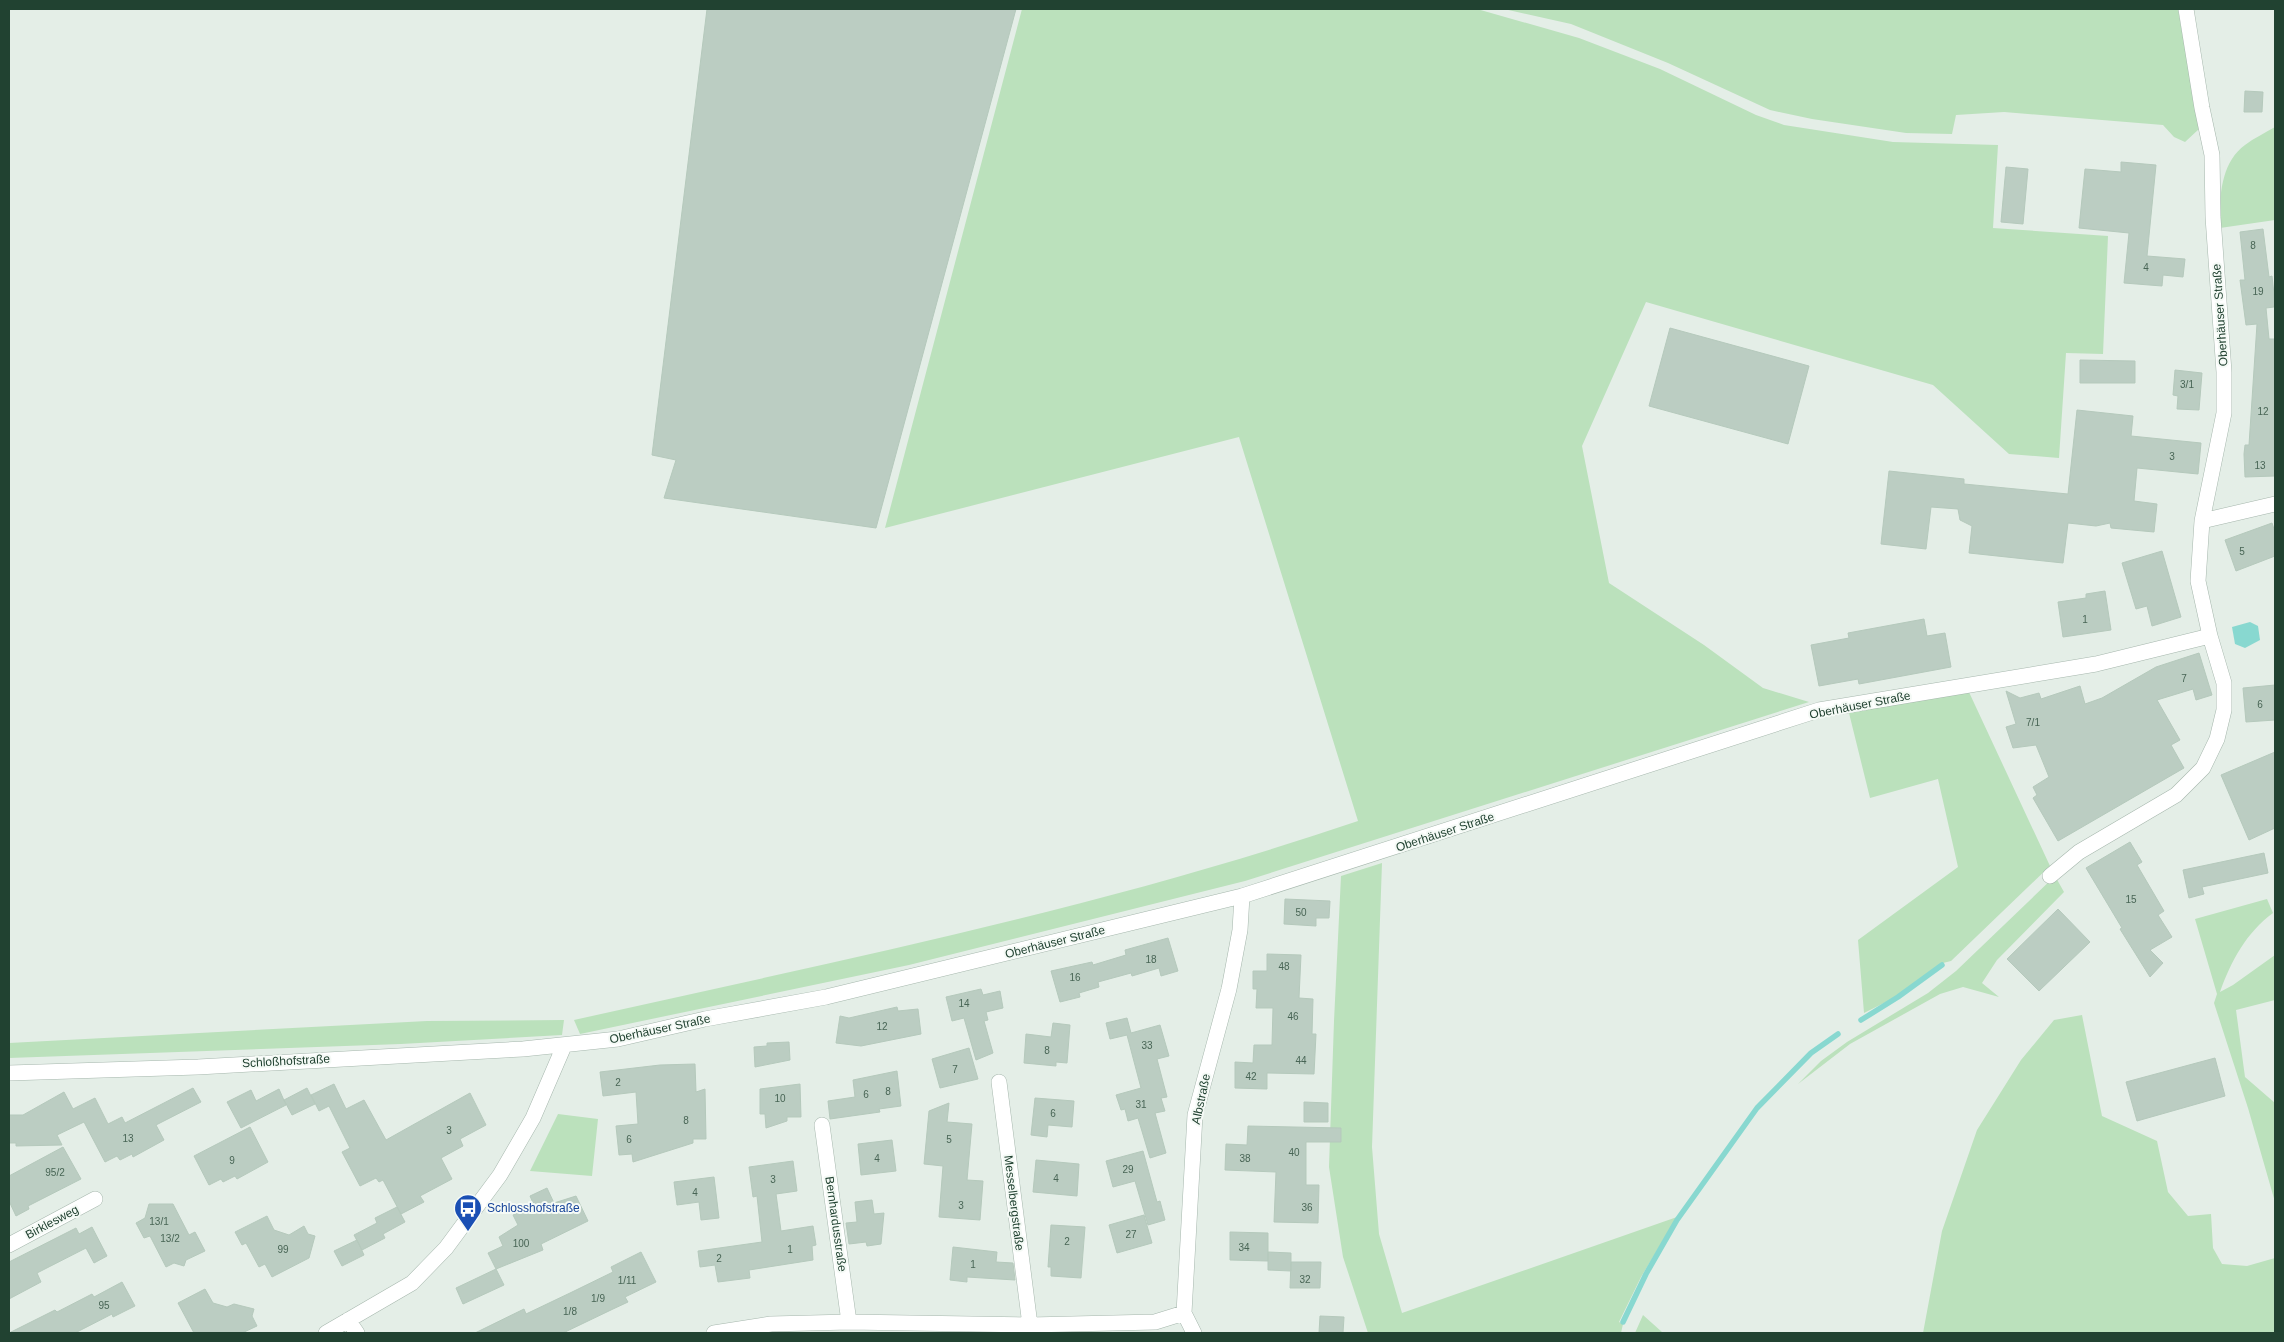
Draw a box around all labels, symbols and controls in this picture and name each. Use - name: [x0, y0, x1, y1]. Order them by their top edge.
- house number: 8: [2250, 240, 2256, 251]
- house number: 4: [2143, 262, 2149, 273]
- street label: Oberhäuser Straße: [2209, 263, 2231, 367]
- house number: 19: [2252, 286, 2264, 297]
- house number: 3/1: [2180, 379, 2194, 390]
- house number: 12: [2257, 406, 2269, 417]
- house number: 3: [2169, 451, 2175, 462]
- house number: 13: [2254, 460, 2266, 471]
- house number: 5: [2239, 546, 2245, 557]
- house number: 1: [2082, 614, 2088, 625]
- house number: 7: [2181, 673, 2187, 684]
- street label: Oberhäuser Straße: [1808, 688, 1912, 722]
- house number: 6: [2257, 699, 2263, 710]
- house number: 7/1: [2026, 717, 2040, 728]
- street label: Oberhäuser Straße: [1394, 809, 1496, 855]
- house number: 15: [2125, 894, 2137, 905]
- house number: 50: [1295, 907, 1307, 918]
- street label: Oberhäuser Straße: [1003, 923, 1107, 961]
- house number: 18: [1145, 954, 1157, 965]
- house number: 48: [1278, 961, 1290, 972]
- house number: 16: [1069, 972, 1081, 983]
- house number: 14: [958, 998, 970, 1009]
- street label: Oberhäuser Straße: [608, 1011, 712, 1047]
- house number: 46: [1287, 1011, 1299, 1022]
- house number: 12: [876, 1021, 888, 1032]
- house number: 33: [1141, 1040, 1153, 1051]
- house number: 8: [1044, 1045, 1050, 1056]
- street label: Schloßhofstraße: [242, 1052, 331, 1070]
- house number: 44: [1295, 1055, 1307, 1066]
- house number: 7: [952, 1064, 958, 1075]
- house number: 42: [1245, 1071, 1257, 1082]
- street label: Albstraße: [1189, 1072, 1213, 1126]
- house number: 2: [615, 1077, 621, 1088]
- house number: 8: [885, 1086, 891, 1097]
- house number: 6: [863, 1089, 869, 1100]
- house number: 10: [774, 1093, 786, 1104]
- house number: 31: [1135, 1099, 1147, 1110]
- house number: 6: [1050, 1108, 1056, 1119]
- house number: 8: [683, 1115, 689, 1126]
- house number: 3: [446, 1125, 452, 1136]
- house number: 13: [122, 1133, 134, 1144]
- house number: 6: [626, 1134, 632, 1145]
- house number: 5: [946, 1134, 952, 1145]
- house number: 40: [1288, 1147, 1300, 1158]
- house number: 4: [874, 1153, 880, 1164]
- house number: 38: [1239, 1153, 1251, 1164]
- street label: Messelbergstraße: [1001, 1154, 1027, 1252]
- house number: 9: [229, 1155, 235, 1166]
- house number: 29: [1122, 1164, 1134, 1175]
- house number: 95/2: [45, 1167, 65, 1178]
- house number: 4: [1053, 1173, 1059, 1184]
- house number: 3: [770, 1174, 776, 1185]
- street label: Bernhardusstraße: [822, 1175, 850, 1273]
- house number: 4: [692, 1187, 698, 1198]
- bus stop icon: Schlosshofstraße: [453, 1193, 483, 1232]
- house number: 3: [958, 1200, 964, 1211]
- place label: Schlosshofstraße: [487, 1201, 580, 1215]
- street label: Birklesweg: [23, 1202, 81, 1242]
- house number: 36: [1301, 1202, 1313, 1213]
- house number: 13/1: [149, 1216, 169, 1227]
- house number: 27: [1125, 1229, 1137, 1240]
- house number: 13/2: [160, 1233, 180, 1244]
- house number: 2: [1064, 1236, 1070, 1247]
- house number: 100: [513, 1238, 530, 1249]
- house number: 34: [1238, 1242, 1250, 1253]
- house number: 99: [277, 1244, 289, 1255]
- house number: 1: [787, 1244, 793, 1255]
- house number: 2: [716, 1253, 722, 1264]
- house number: 1: [970, 1259, 976, 1270]
- house number: 32: [1299, 1274, 1311, 1285]
- house number: 1/11: [618, 1275, 637, 1286]
- house number: 1/9: [591, 1293, 605, 1304]
- house number: 95: [98, 1300, 110, 1311]
- house number: 1/8: [563, 1306, 577, 1317]

